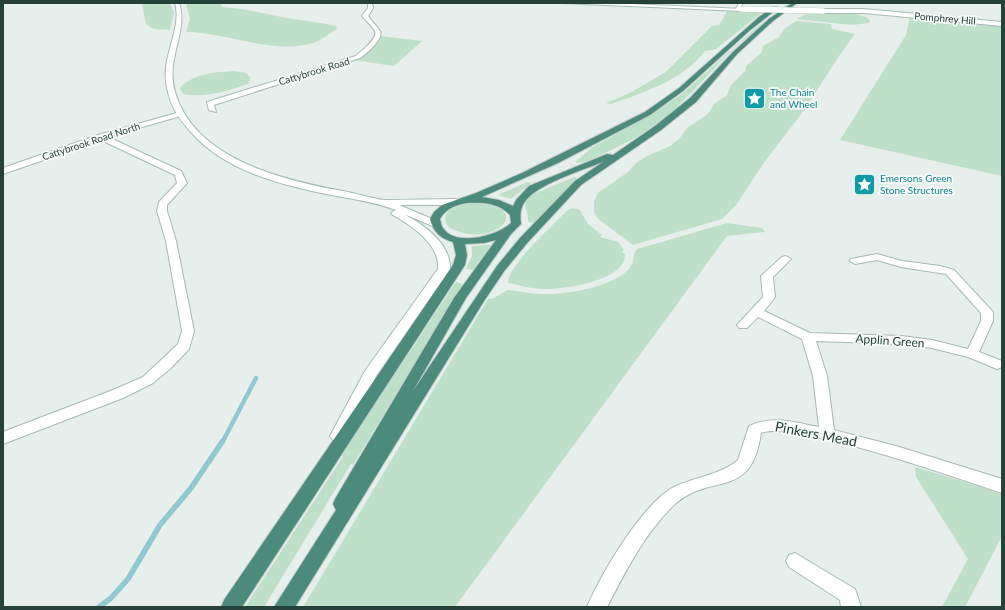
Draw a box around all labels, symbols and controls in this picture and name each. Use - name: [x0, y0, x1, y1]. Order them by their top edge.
- street label: Pomphrey Hill: [914, 9, 976, 27]
- street label: Cattybrook Road: [277, 54, 351, 88]
- place icon: The Chain and Wheel: [742, 85, 768, 111]
- place label: The Chain and Wheel: [770, 86, 817, 110]
- street label: Cattybrook Road North: [41, 119, 141, 163]
- place icon: Emersons Green Stone Structures: [852, 171, 878, 197]
- place label: Emersons Green Stone Structures: [880, 172, 953, 196]
- street label: Applin Green: [855, 331, 925, 350]
- street label: Pinkers Mead: [774, 417, 859, 450]

